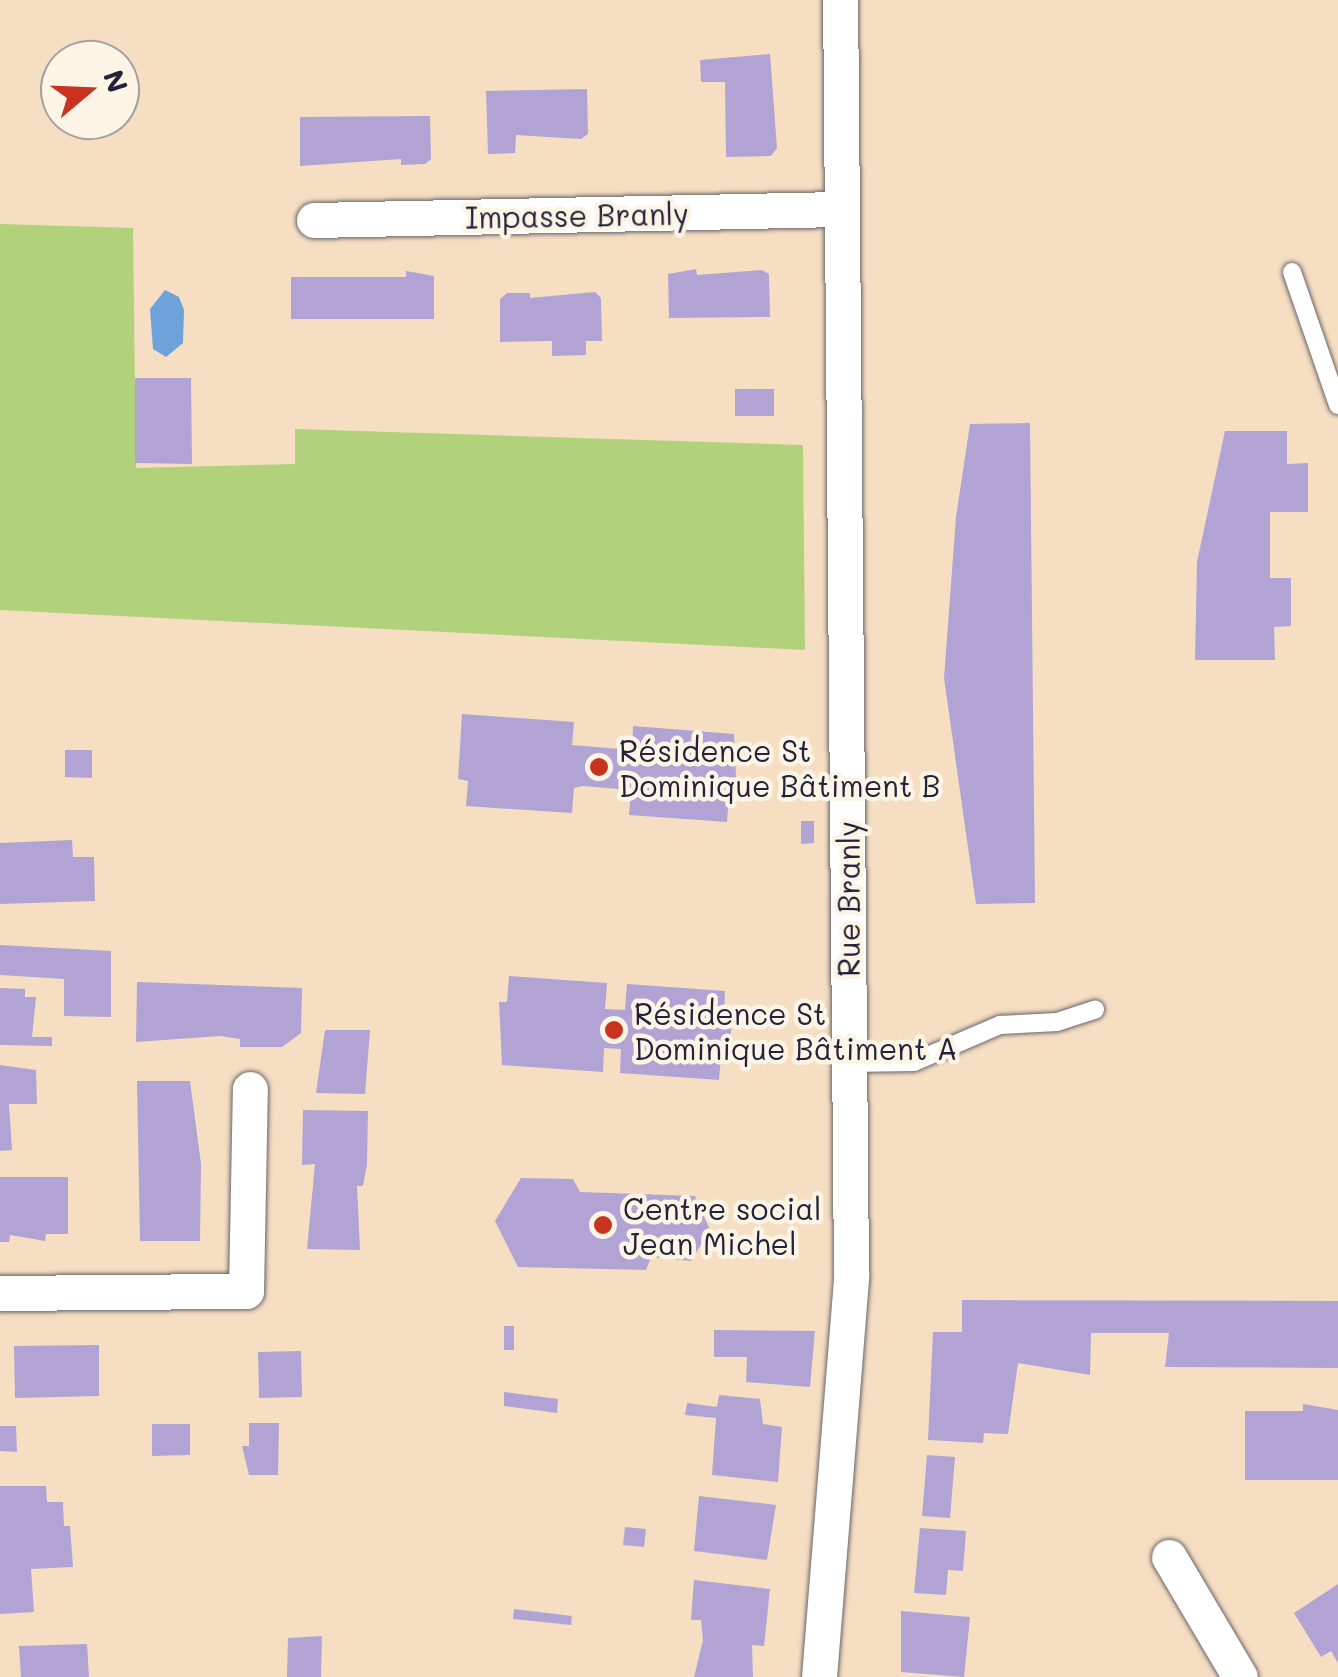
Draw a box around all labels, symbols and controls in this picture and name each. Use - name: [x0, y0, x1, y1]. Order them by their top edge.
- north arrow: [40, 40, 140, 140]
- text: N: [96, 65, 137, 97]
- street label: Impasse Branly: [465, 195, 689, 235]
- place label: Résidence St Dominique Bâtiment B: [619, 732, 940, 802]
- marker: Résidence St Dominique Bâtiment B: [588, 756, 610, 778]
- street label: Rue Branly: [830, 821, 866, 977]
- place label: Résidence St Dominique Bâtiment A: [634, 995, 957, 1066]
- marker: Résidence St Dominique Bâtiment A: [603, 1019, 625, 1041]
- place label: Centre social Jean Michel: [623, 1190, 821, 1260]
- marker: Centre social Jean Michel: [592, 1214, 614, 1236]

